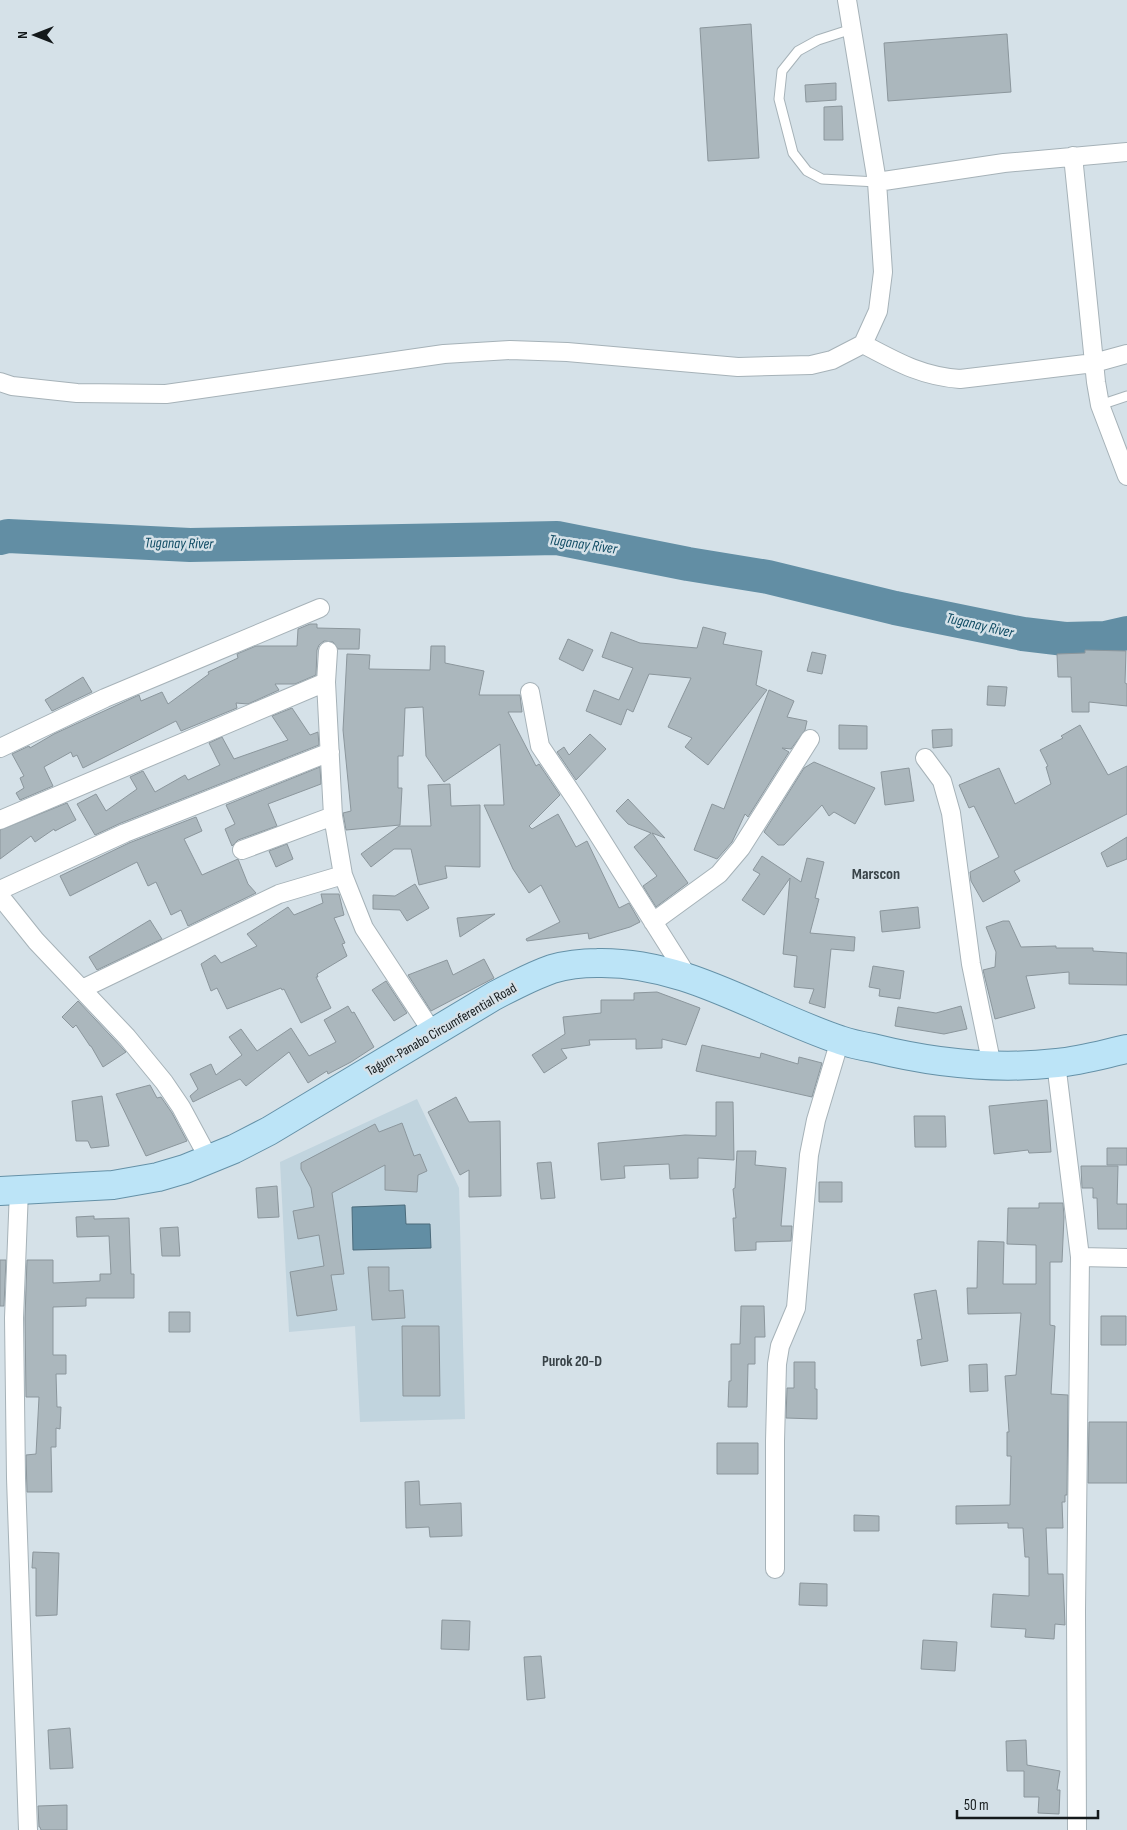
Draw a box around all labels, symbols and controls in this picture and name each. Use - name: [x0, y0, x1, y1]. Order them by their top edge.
- north arrow: [10, 10, 60, 60]
- text: N: [14, 31, 31, 39]
- water label: Tuganay River: [548, 530, 619, 559]
- water label: Tuganay River: [144, 533, 214, 554]
- water label: Tuganay River: [944, 609, 1016, 643]
- district label: Marscon: [852, 865, 900, 884]
- street label: Tagum-Panabo Circumferential Road: [363, 979, 520, 1080]
- district label: Purok 20-D: [542, 1352, 602, 1371]
- scale bar: [957, 1788, 1098, 1820]
- text: 50 m: [964, 1796, 989, 1815]

